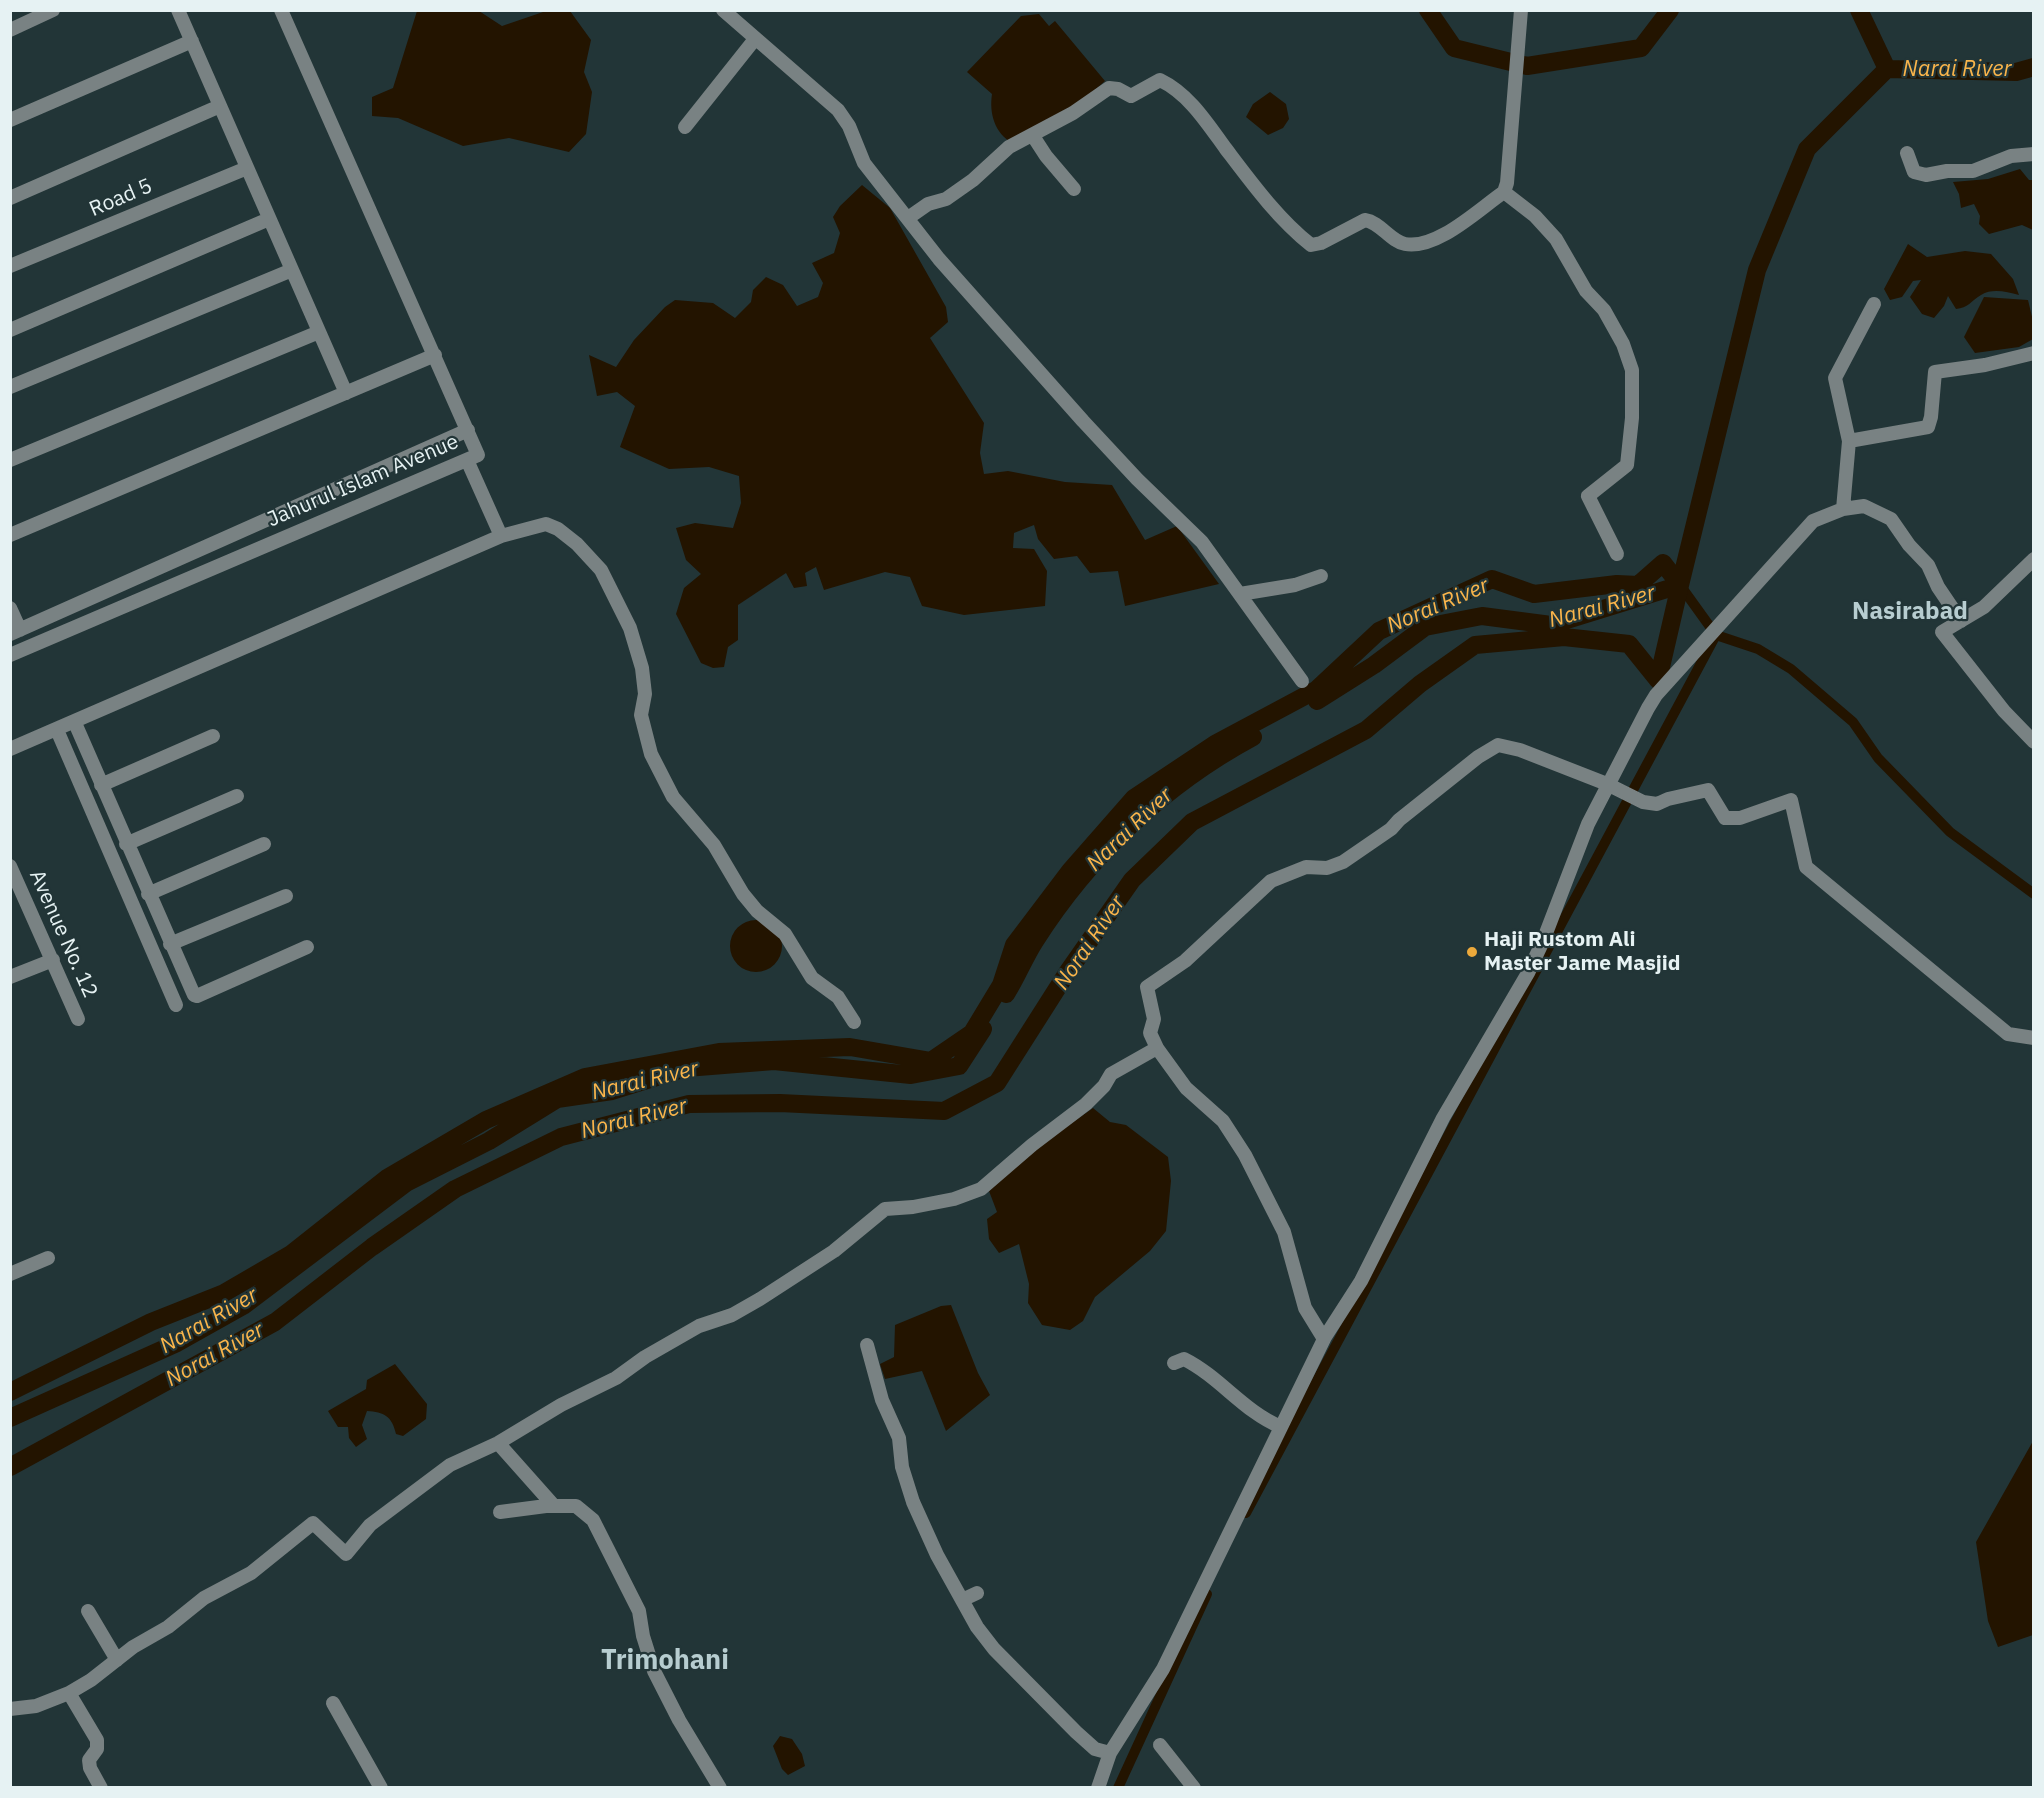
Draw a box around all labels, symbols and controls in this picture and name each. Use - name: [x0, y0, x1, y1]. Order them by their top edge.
- water label: Narai River: [1903, 57, 2011, 83]
- street label: Road 5: [86, 174, 156, 222]
- street label: Jahurul Islam Avenue: [264, 429, 462, 533]
- water label: Norai River: [1383, 573, 1493, 639]
- water label: Narai River: [1546, 580, 1658, 634]
- district label: Nasirabad: [1852, 598, 1968, 626]
- water label: Narai River: [1082, 783, 1178, 877]
- street label: Avenue No. 12: [24, 866, 102, 1002]
- water label: Norai River: [1049, 891, 1131, 995]
- place label: Haji Rustom Ali Master Jame Masjid: [1484, 927, 1680, 977]
- marker: Haji Rustom Ali Master Jame Masjid: [1465, 945, 1479, 959]
- water label: Narai River: [589, 1056, 701, 1106]
- water label: Norai River: [578, 1093, 690, 1145]
- water label: Narai River: [155, 1282, 263, 1360]
- water label: Norai River: [161, 1317, 269, 1393]
- district label: Trimohani: [601, 1645, 729, 1677]

